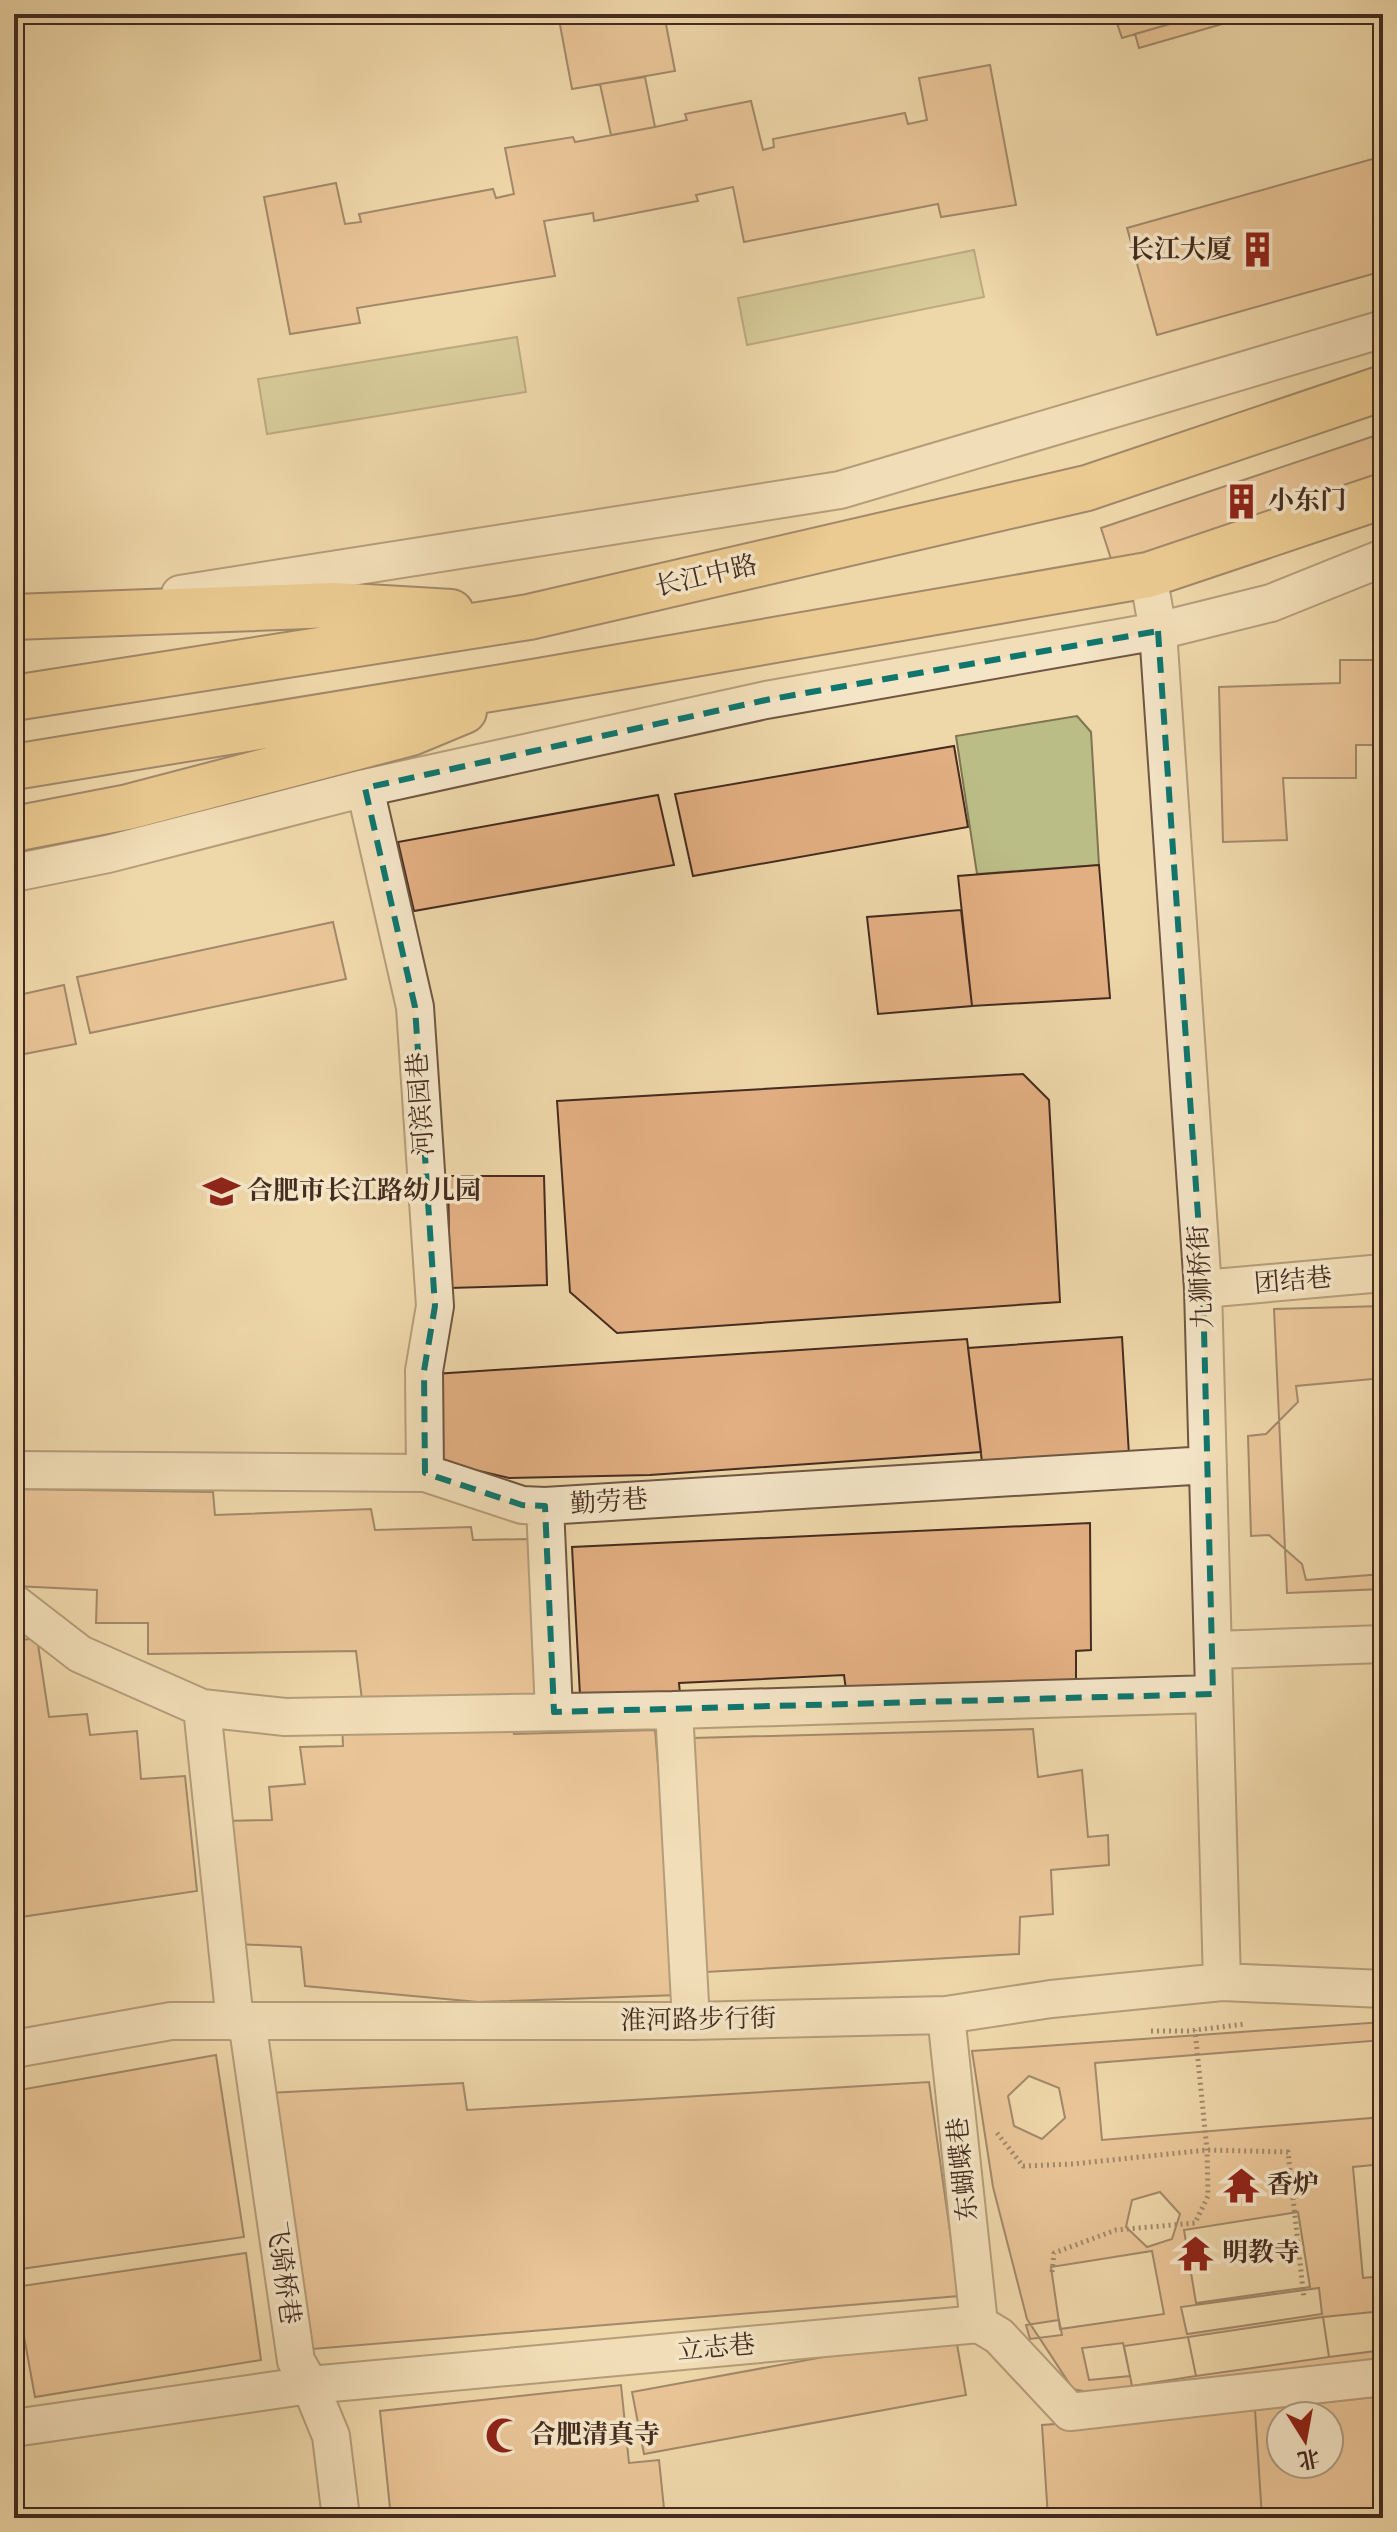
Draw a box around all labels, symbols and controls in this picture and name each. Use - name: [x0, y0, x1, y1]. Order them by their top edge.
- building icon: 长江大厦: [1239, 231, 1277, 269]
- place label: 长江大厦: [1128, 234, 1232, 266]
- building icon: 小东门: [1223, 482, 1261, 520]
- place label: 小东门: [1268, 485, 1346, 517]
- street label: 长江中路: [652, 549, 760, 603]
- street label: 河滨园巷: [401, 1051, 441, 1157]
- school or university icon: 合肥市长江路幼儿园: [202, 1172, 240, 1210]
- place label: 合肥市长江路幼儿园: [247, 1175, 481, 1207]
- street label: 九狮桥街: [1182, 1224, 1220, 1330]
- street label: 团结巷: [1253, 1262, 1333, 1300]
- street label: 勤劳巷: [569, 1483, 649, 1521]
- street label: 淮河路步行街: [620, 2003, 776, 2037]
- street label: 东蝴蝶巷: [942, 2116, 984, 2222]
- temple icon: 香炉: [1222, 2166, 1260, 2204]
- place label: 香炉: [1267, 2169, 1319, 2201]
- street label: 飞骑桥巷: [260, 2219, 306, 2327]
- temple icon: 明教寺: [1177, 2234, 1215, 2272]
- place label: 明教寺: [1222, 2237, 1300, 2269]
- street label: 立志巷: [676, 2329, 756, 2367]
- north arrow: [1265, 2400, 1345, 2480]
- mosque icon: 合肥清真寺: [485, 2416, 523, 2454]
- place label: 合肥清真寺: [530, 2419, 660, 2451]
- text: 北: [1295, 2443, 1322, 2474]

